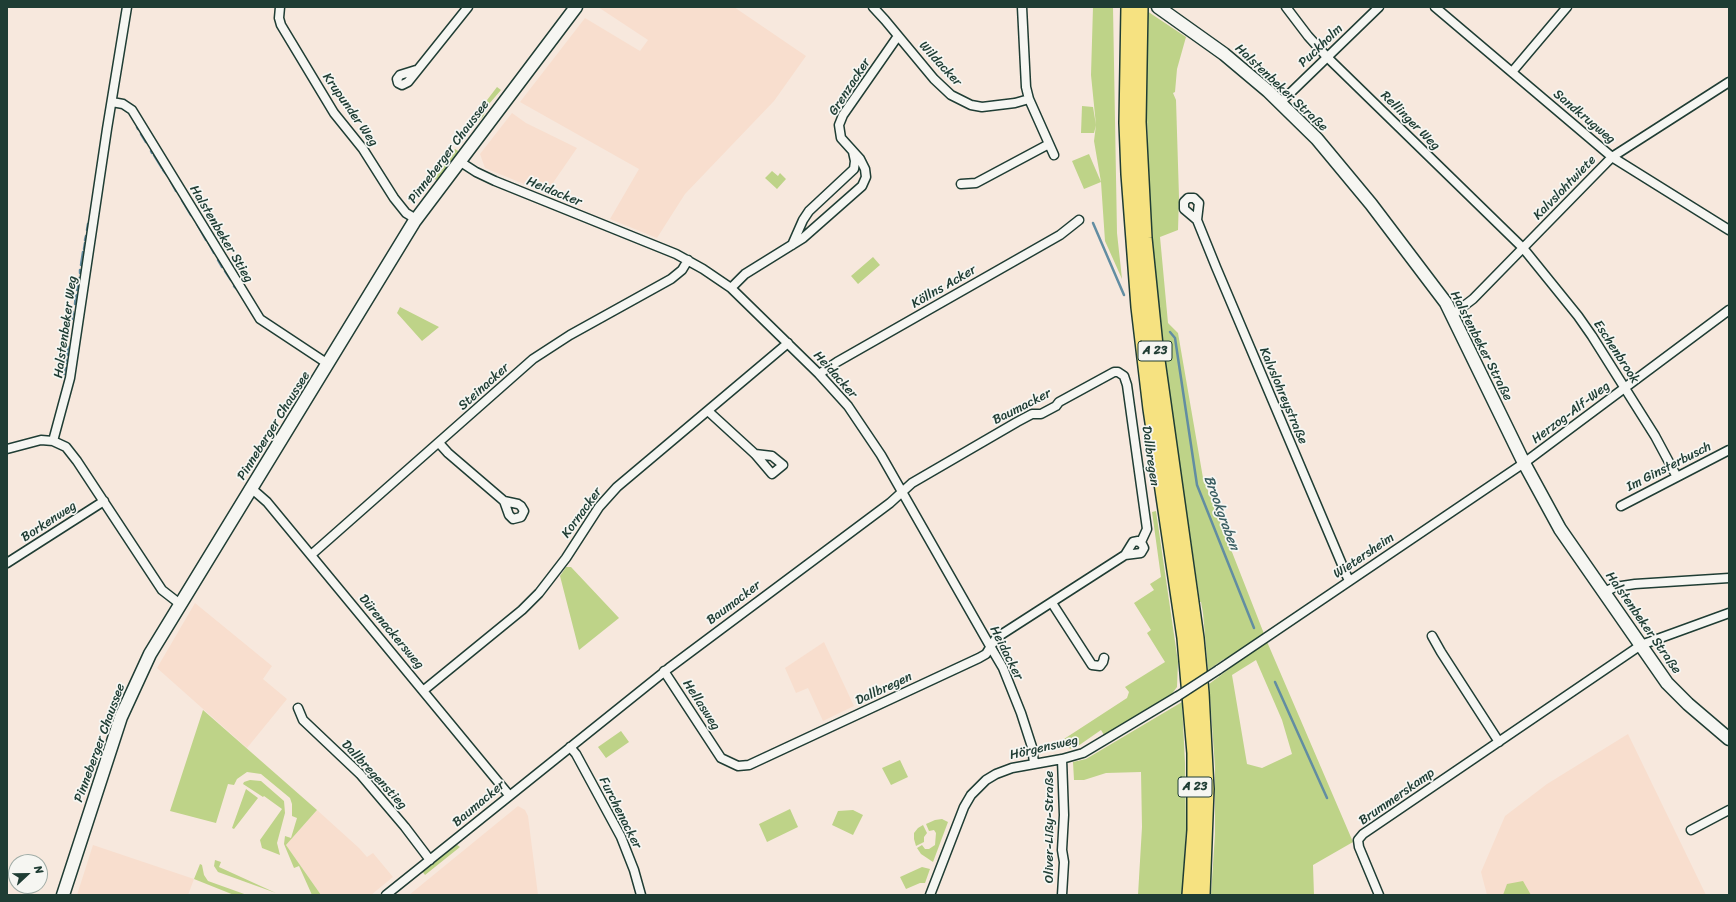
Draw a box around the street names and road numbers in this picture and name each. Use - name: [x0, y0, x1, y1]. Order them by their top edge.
- street label: Puckholm: [1296, 21, 1346, 71]
- street label: Wildacker: [915, 38, 965, 90]
- street label: Halstenbeker Straße: [1231, 41, 1331, 135]
- street label: Grenzacker: [826, 56, 874, 118]
- street label: Krupunder Weg: [319, 70, 381, 150]
- street label: Sandkrugweg: [1550, 87, 1618, 147]
- street label: Rellinger Weg: [1377, 88, 1443, 154]
- street label: Pinneberger Chaussee: [405, 97, 493, 207]
- street label: Kalvslohtwiete: [1530, 153, 1600, 223]
- street label: Heidacker: [524, 174, 584, 210]
- street label: Halstenbeker Stieg: [186, 183, 256, 285]
- street label: Köllns Acker: [909, 262, 979, 312]
- street label: Halstenbeker Weg: [51, 275, 81, 379]
- street label: Halstenbeker Straße: [1447, 288, 1515, 404]
- street label: Eschenbrook: [1590, 317, 1642, 387]
- road number: A 23: [1138, 341, 1172, 361]
- street label: Kalvslohreystraße: [1256, 345, 1310, 447]
- street label: Heidacker: [810, 348, 860, 402]
- street label: Steinacker: [455, 360, 513, 414]
- street label: Pinneberger Chaussee: [234, 369, 314, 483]
- street label: Herzog-Alf-Weg: [1529, 379, 1613, 447]
- street label: Baumacker: [990, 386, 1054, 428]
- street label: Dallbregen: [1138, 425, 1162, 487]
- street label: Im Ginsterbusch: [1624, 439, 1714, 495]
- street label: Kornacker: [559, 485, 605, 541]
- street label: Borkenweg: [19, 498, 79, 546]
- street label: Wietersheim: [1331, 530, 1397, 582]
- street label: Halstenbeker Straße: [1602, 569, 1684, 677]
- street label: Baumacker: [704, 578, 764, 628]
- street label: Dürenackersweg: [355, 591, 427, 673]
- street label: Heidacker: [986, 624, 1026, 682]
- street label: Dallbregen: [853, 669, 915, 709]
- street label: Hellasweg: [679, 677, 723, 733]
- street label: Pinneberger Chaussee: [71, 681, 129, 805]
- street label: Hörgensweg: [1008, 733, 1080, 763]
- street label: Dallbregenstieg: [338, 737, 410, 813]
- street label: Brummerskamp: [1356, 765, 1438, 829]
- street label: Oliver-Lißy-Straße: [1042, 771, 1058, 883]
- street label: Furchenacker: [595, 775, 645, 851]
- road number: A 23: [1178, 777, 1212, 797]
- street label: Baumacker: [450, 778, 508, 830]

